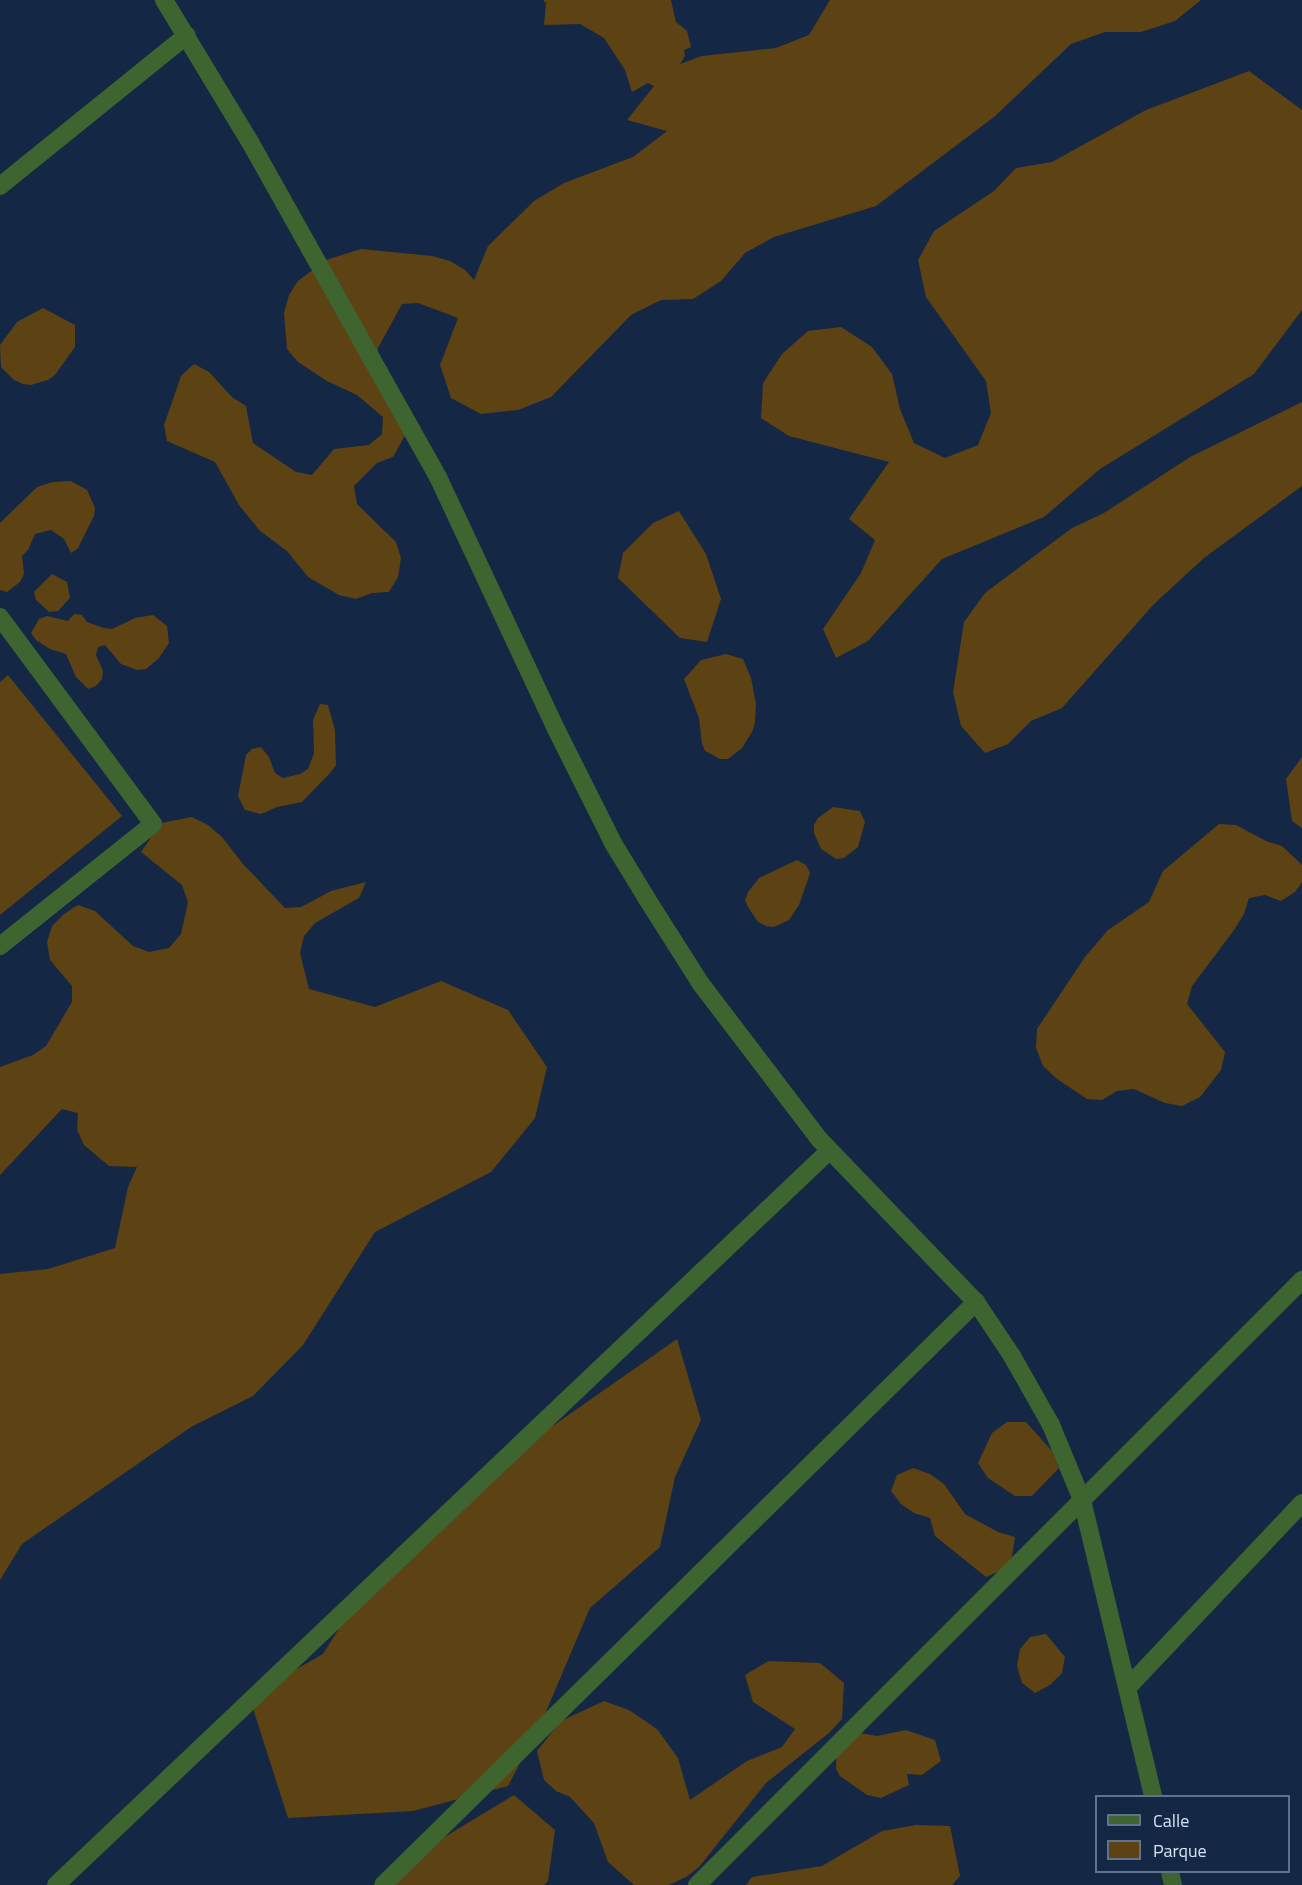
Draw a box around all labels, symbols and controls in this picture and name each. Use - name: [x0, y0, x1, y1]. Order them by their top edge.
- legend: [1095, 1795, 1290, 1873]
- text: Calle: [1153, 1807, 1189, 1834]
- text: Parque: [1153, 1837, 1207, 1864]

